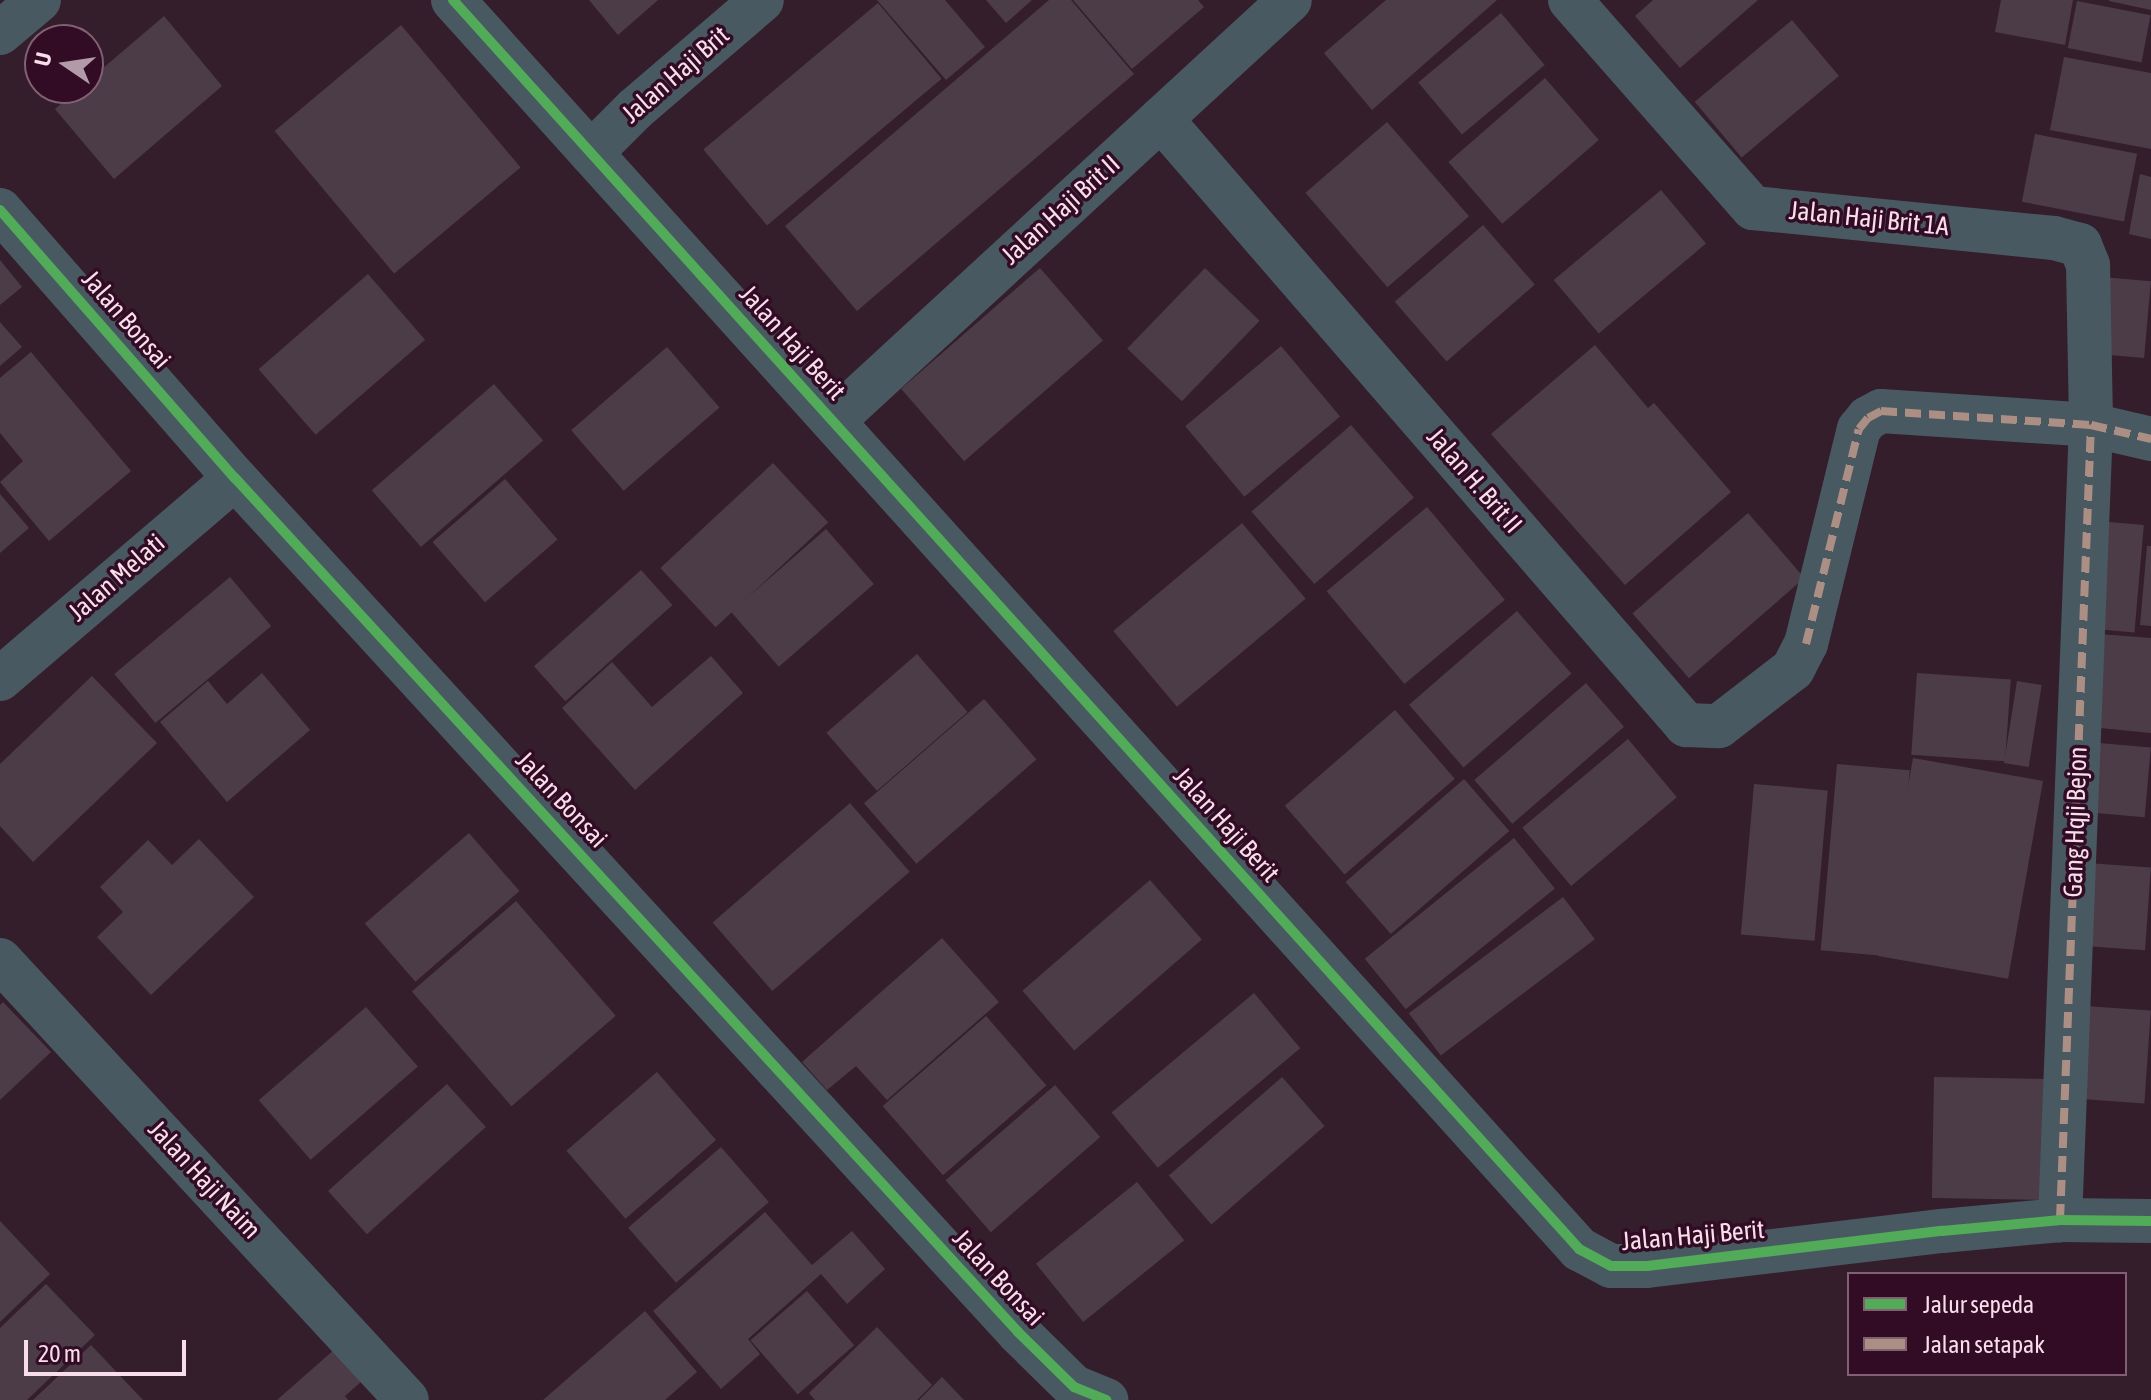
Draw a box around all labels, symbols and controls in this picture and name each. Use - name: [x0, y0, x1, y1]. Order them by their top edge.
- street label: Jalan Haji Brit: [616, 20, 736, 130]
- north arrow: [24, 24, 104, 104]
- text: U: [28, 50, 57, 68]
- street label: Jalan Haji Brit II: [995, 149, 1127, 271]
- street label: Jalan Haji Brit 1A: [1788, 195, 1950, 243]
- street label: Jalan Bonsai: [75, 264, 177, 376]
- street label: Jalan Haji Berit: [732, 279, 852, 407]
- street label: Jalan H. Brit II: [1420, 422, 1528, 540]
- street label: Jalan Melati: [63, 528, 171, 628]
- street label: Jalan Bonsai: [509, 745, 613, 855]
- street label: Gang Hqji Bejon: [2058, 746, 2094, 898]
- street label: Jalan Haji Berit: [1166, 761, 1286, 889]
- street label: Jalan Haji Naim: [141, 1114, 267, 1246]
- street label: Jalan Haji Berit: [1620, 1214, 1766, 1258]
- street label: Jalan Bonsai: [946, 1223, 1050, 1333]
- legend: [1847, 1272, 2127, 1376]
- text: Jalur sepeda: [1923, 1291, 2034, 1318]
- scale bar: [28, 1324, 190, 1374]
- text: Jalan setapak: [1923, 1331, 2045, 1358]
- text: 20 m: [38, 1340, 81, 1367]

